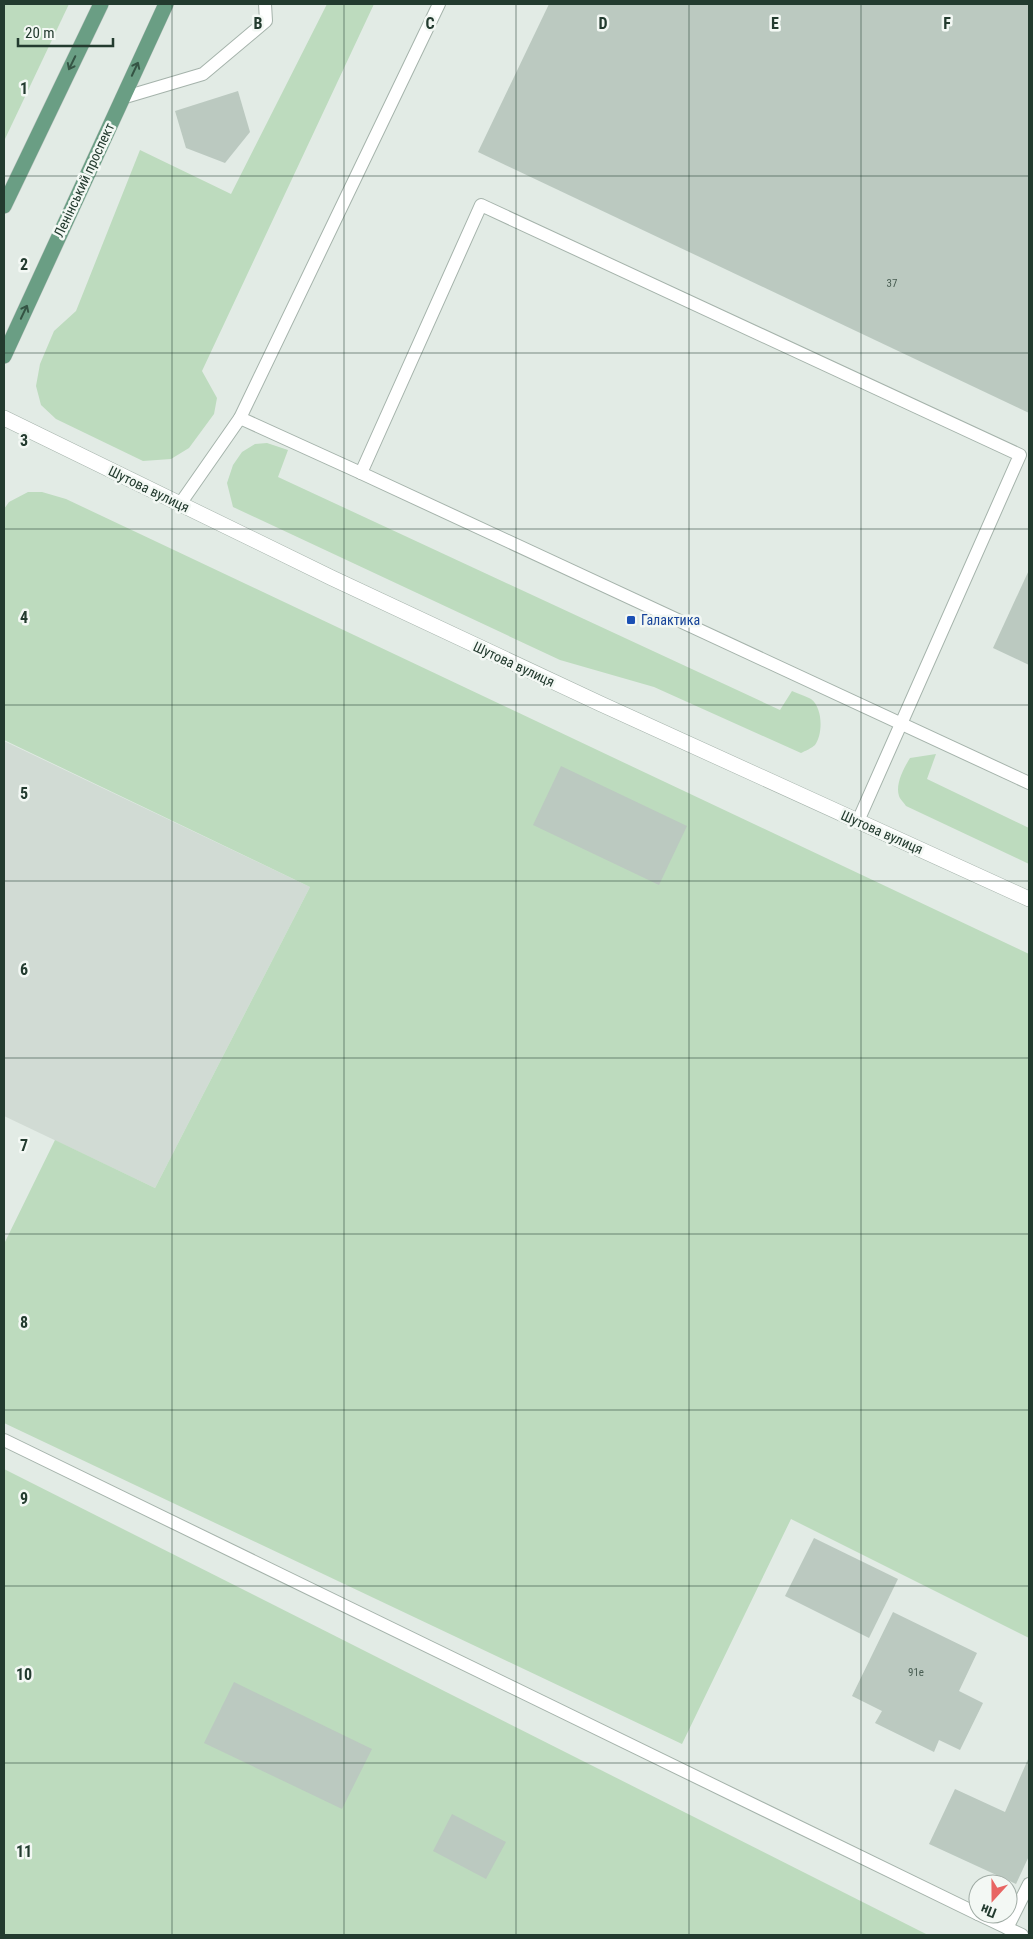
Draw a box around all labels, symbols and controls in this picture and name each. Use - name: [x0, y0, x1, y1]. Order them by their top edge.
- text: B: [254, 14, 263, 33]
- text: C: [425, 14, 435, 33]
- text: D: [598, 14, 608, 33]
- text: E: [771, 14, 779, 33]
- text: F: [943, 14, 951, 33]
- scale bar: [18, 15, 112, 47]
- text: 20 m: [25, 24, 55, 42]
- one-way arrow: [67, 56, 77, 71]
- one-way arrow: [131, 62, 141, 77]
- text: 1: [20, 79, 28, 98]
- street label: Ленінський проспект: [51, 120, 117, 240]
- text: 2: [20, 255, 28, 274]
- house number: 37: [887, 277, 897, 290]
- one-way arrow: [20, 305, 29, 320]
- text: 3: [20, 431, 28, 450]
- street label: Шутова вулиця: [106, 463, 192, 515]
- text: 4: [20, 608, 28, 627]
- place label: Галактика: [641, 612, 700, 628]
- marker: Галактика: [625, 614, 637, 626]
- street label: Шутова вулиця: [471, 638, 557, 690]
- text: 5: [20, 784, 28, 803]
- street label: Шутова вулиця: [839, 807, 925, 857]
- text: 6: [20, 960, 28, 979]
- text: 7: [20, 1136, 28, 1155]
- text: 8: [20, 1313, 28, 1332]
- text: 9: [20, 1489, 28, 1508]
- text: 10: [16, 1665, 32, 1684]
- house number: 91е: [908, 1666, 924, 1679]
- text: 11: [16, 1842, 32, 1861]
- north arrow: [968, 1874, 1018, 1924]
- text: Пн: [978, 1901, 998, 1921]

